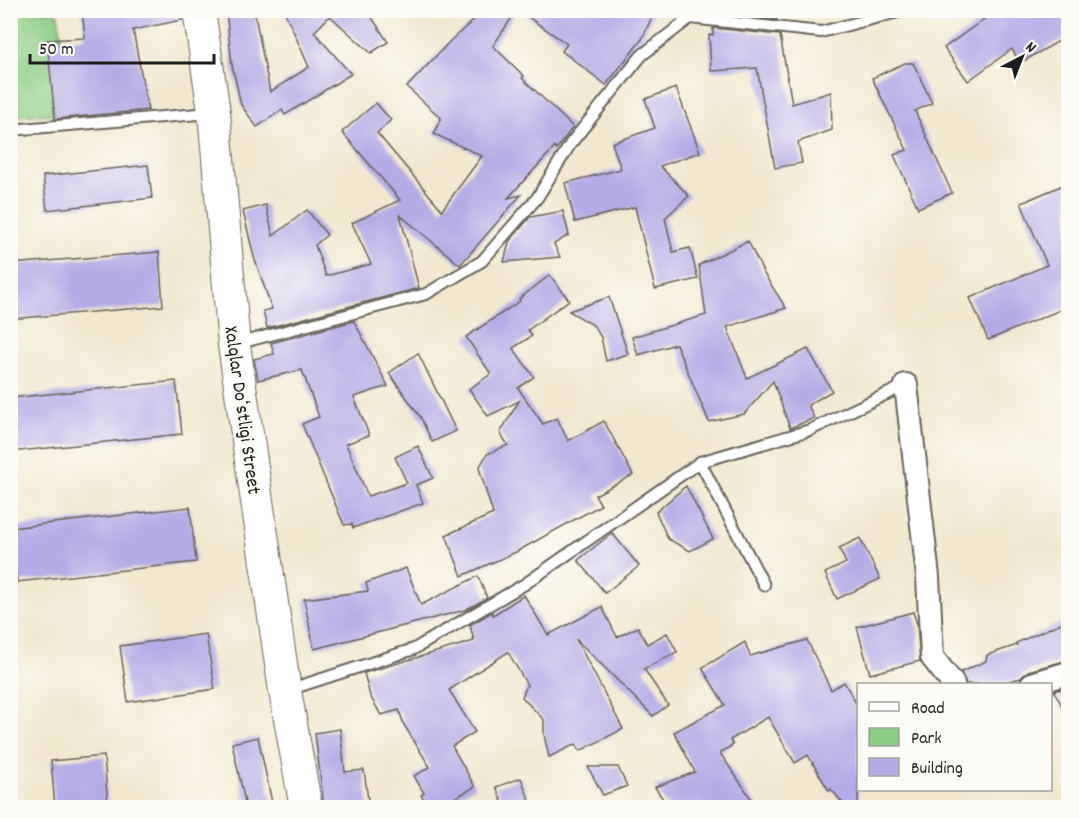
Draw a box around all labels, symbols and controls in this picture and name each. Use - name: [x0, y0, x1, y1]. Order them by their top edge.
- scale bar: [30, 27, 214, 65]
- north arrow: [992, 27, 1052, 87]
- text: N: [1020, 37, 1041, 59]
- text: 50 m: [39, 38, 74, 63]
- street label: Xalqlar Doʻstligi Street: [215, 324, 267, 496]
- legend: [857, 683, 1052, 791]
- text: Road: [911, 697, 945, 722]
- text: Park: [911, 727, 942, 752]
- text: Building: [911, 757, 963, 782]

